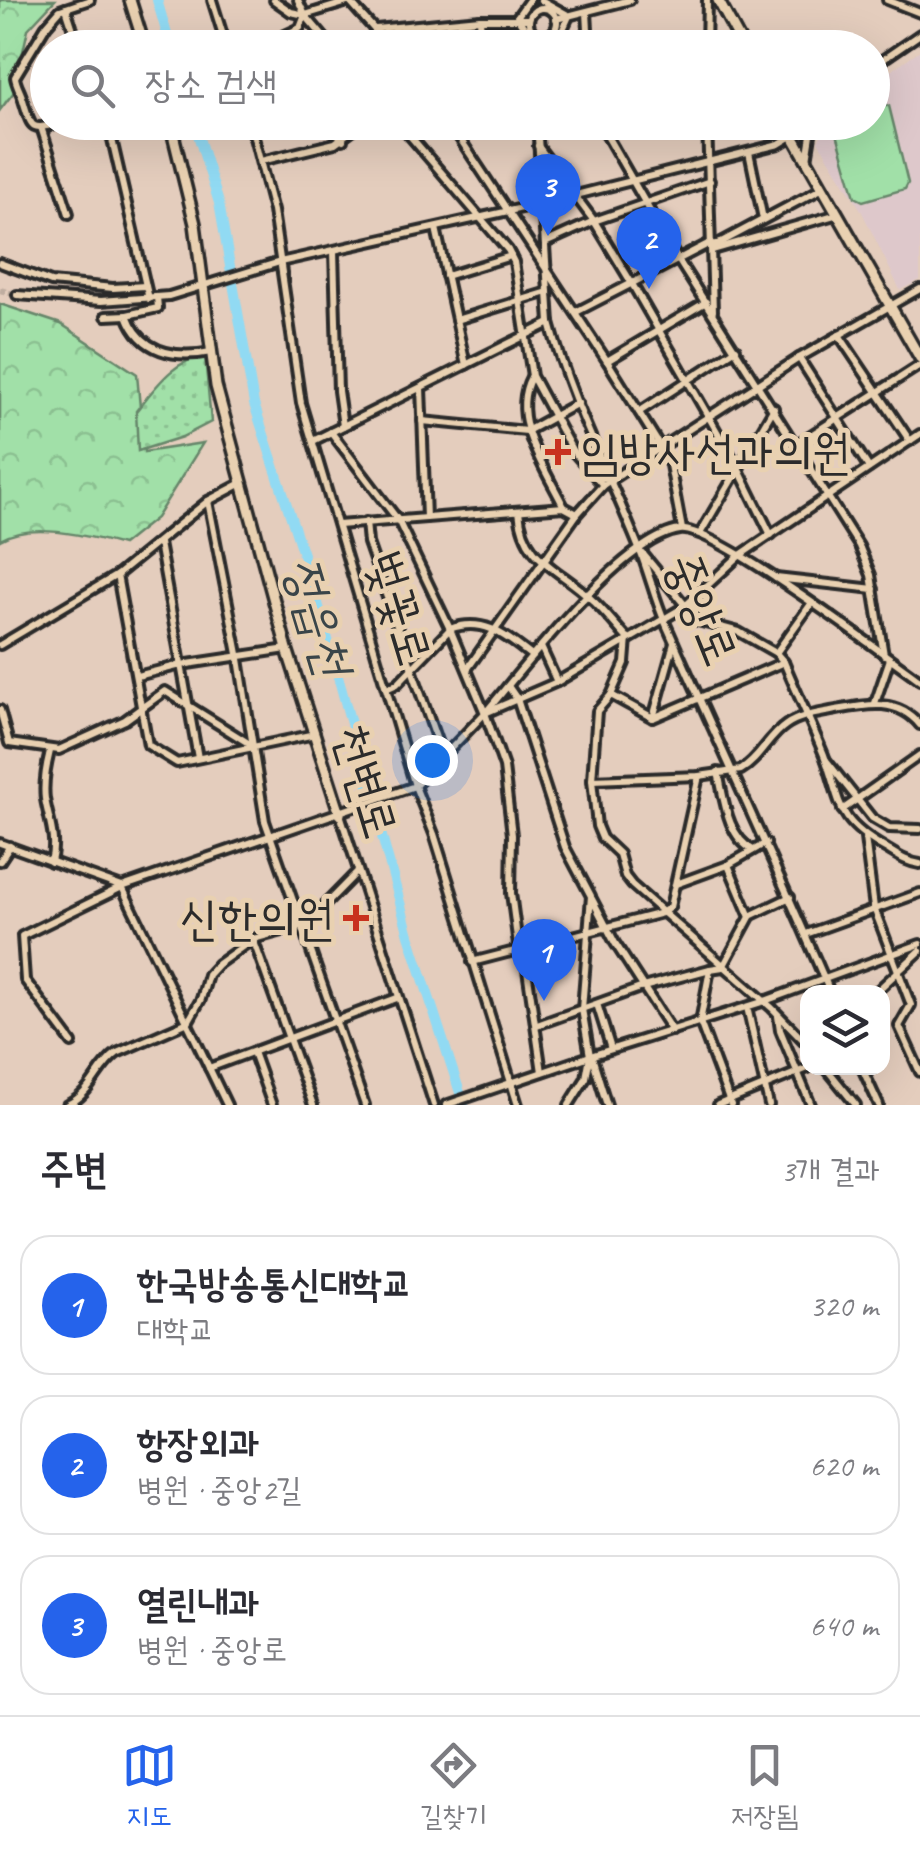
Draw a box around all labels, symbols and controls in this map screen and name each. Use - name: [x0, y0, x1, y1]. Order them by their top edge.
- search box: [30, 30, 890, 140]
- icon: search: [65, 58, 120, 113]
- text: 장소 검색: [145, 61, 277, 108]
- pin: 3: [516, 154, 580, 236]
- pin: 2: [616, 206, 682, 289]
- place label: 임방사선과의원: [580, 422, 850, 482]
- marker: 임방사선과의원: [545, 439, 571, 465]
- street label: 벚꽃로: [354, 544, 446, 672]
- street label: 중앙로: [652, 544, 752, 674]
- water label: 정읍천: [270, 549, 367, 687]
- street label: 천변로: [320, 717, 412, 845]
- your location: [407, 735, 458, 786]
- place label: 신한의원: [180, 888, 334, 948]
- marker: 신한의원: [343, 905, 369, 931]
- pin: 1: [512, 918, 576, 1001]
- map controls: [800, 985, 890, 1075]
- button: layers: [800, 985, 890, 1075]
- text: 주변: [40, 1143, 108, 1196]
- text: 3개 결과: [781, 1150, 880, 1191]
- text: 한국방송통신대학교: [137, 1260, 412, 1307]
- text: 1: [67, 1285, 82, 1326]
- text: 320 m: [809, 1285, 878, 1326]
- text: 대학교: [137, 1309, 214, 1350]
- text: 항장외과: [137, 1420, 259, 1467]
- text: 2: [67, 1445, 82, 1486]
- text: 620 m: [809, 1445, 878, 1486]
- text: 병원 · 중앙2길: [137, 1469, 302, 1510]
- text: 열린내과: [137, 1580, 259, 1627]
- text: 3: [67, 1605, 82, 1646]
- text: 640 m: [809, 1605, 878, 1646]
- text: 병원 · 중앙로: [137, 1629, 287, 1670]
- tab: 지도: [122, 1738, 177, 1835]
- tab: 길찾기: [420, 1738, 487, 1835]
- tab: 저장됨: [731, 1738, 798, 1835]

